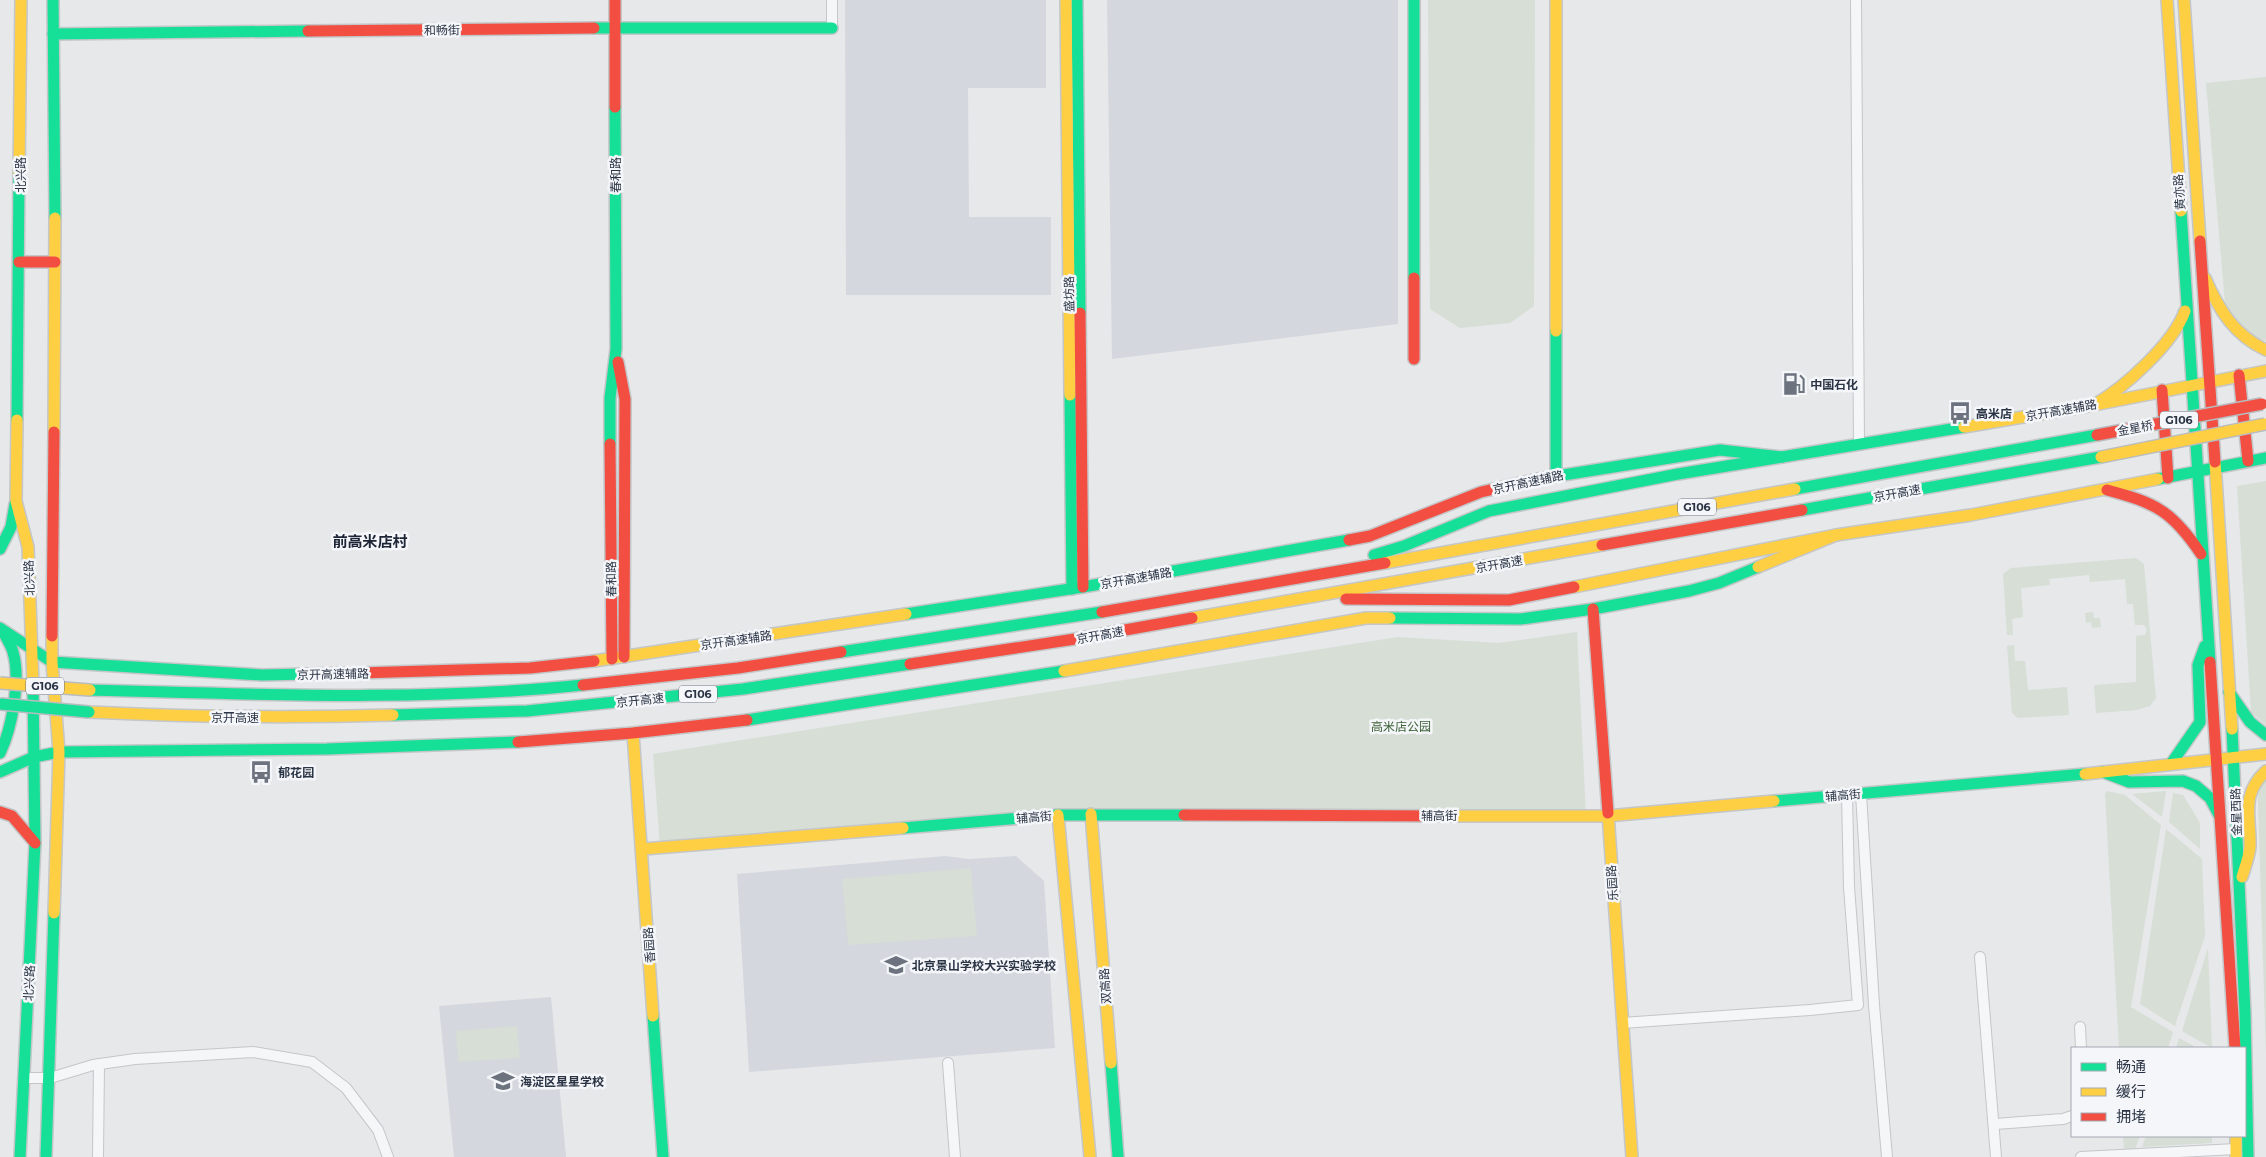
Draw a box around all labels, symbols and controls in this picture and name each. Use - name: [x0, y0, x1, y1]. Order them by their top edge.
- street label: 和畅街: [424, 22, 460, 38]
- street label: 北兴路: [13, 157, 28, 193]
- street label: 春和路: [608, 157, 623, 193]
- street label: 黄亦路: [2170, 174, 2188, 210]
- street label: 盛坊路: [1061, 276, 1077, 312]
- fuel station icon: 中国石化: [1781, 371, 1807, 397]
- place label: 中国石化: [1810, 377, 1858, 392]
- street label: 京开高速辅路: [2024, 396, 2098, 424]
- bus stop icon: 高米店: [1947, 400, 1973, 426]
- place label: 高米店: [1976, 406, 2012, 421]
- road number: G106: [2160, 412, 2198, 428]
- street label: 金星桥: [2116, 417, 2154, 439]
- street label: 京开高速辅路: [1491, 467, 1565, 497]
- street label: 京开高速: [1872, 481, 1922, 505]
- road number: G106: [1678, 498, 1716, 516]
- district label: 前高米店村: [332, 532, 408, 551]
- street label: 京开高速: [1474, 552, 1524, 576]
- street label: 北兴路: [21, 560, 37, 596]
- street label: 春和路: [603, 561, 619, 597]
- street label: 京开高速辅路: [1099, 564, 1173, 592]
- street label: 京开高速: [1075, 623, 1125, 647]
- street label: 京开高速辅路: [699, 628, 773, 652]
- street label: 京开高速辅路: [297, 666, 369, 682]
- road number: G106: [26, 678, 64, 694]
- road number: G106: [679, 686, 717, 702]
- street label: 京开高速: [615, 690, 665, 710]
- street label: 京开高速: [211, 710, 259, 725]
- park label: 高米店公园: [1371, 719, 1431, 734]
- bus stop icon: 郁花园: [248, 759, 274, 785]
- place label: 郁花园: [278, 765, 314, 780]
- street label: 辅高街: [1824, 786, 1862, 804]
- street label: 金星西路: [2228, 788, 2244, 836]
- street label: 辅高街: [1015, 808, 1053, 826]
- street label: 辅高街: [1421, 808, 1457, 823]
- street label: 乐园路: [1603, 865, 1621, 901]
- street label: 香园路: [640, 927, 658, 963]
- school or university icon: 北京景山学校大兴实验学校: [883, 952, 909, 978]
- place label: 北京景山学校大兴实验学校: [912, 958, 1056, 973]
- street label: 北兴路: [21, 965, 37, 1001]
- street label: 双高路: [1096, 968, 1114, 1004]
- legend: [2071, 1047, 2246, 1137]
- text: 畅通: [2116, 1057, 2146, 1076]
- school or university icon: 海淀区星星学校: [490, 1068, 516, 1094]
- place label: 海淀区星星学校: [520, 1074, 604, 1089]
- text: 缓行: [2116, 1082, 2146, 1101]
- text: 拥堵: [2116, 1107, 2146, 1126]

